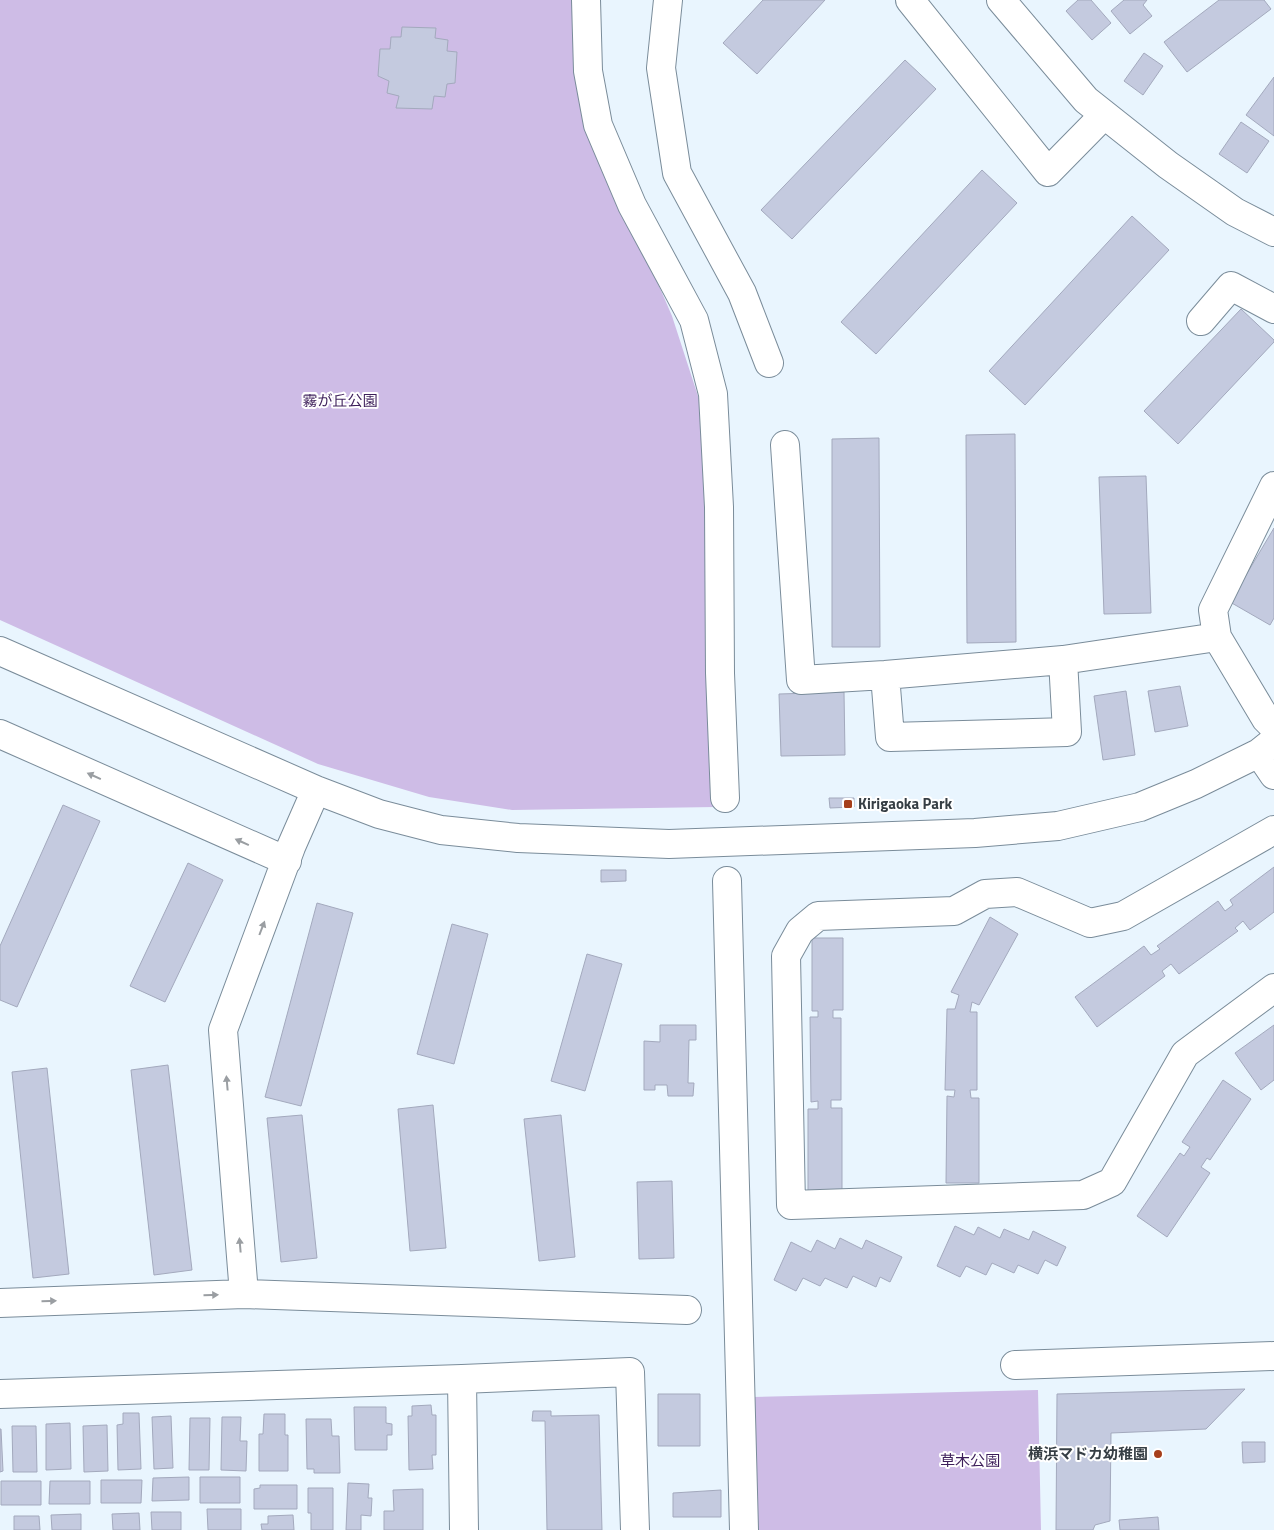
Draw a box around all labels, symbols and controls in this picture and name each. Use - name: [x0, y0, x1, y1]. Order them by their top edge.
- park label: 霧が丘公園: [302, 389, 378, 412]
- one-way arrow: [87, 771, 101, 779]
- place label: Kirigaoka Park: [858, 792, 953, 815]
- marker: Kirigaoka Park: [842, 798, 854, 810]
- one-way arrow: [235, 837, 249, 845]
- one-way arrow: [258, 921, 266, 935]
- one-way arrow: [223, 1075, 231, 1091]
- one-way arrow: [236, 1237, 244, 1253]
- one-way arrow: [203, 1291, 219, 1299]
- one-way arrow: [41, 1297, 57, 1305]
- place label: 横浜マドカ幼稚園: [1028, 1442, 1148, 1465]
- marker: 横浜マドカ幼稚園: [1152, 1448, 1164, 1460]
- park label: 草木公園: [940, 1449, 1000, 1472]

